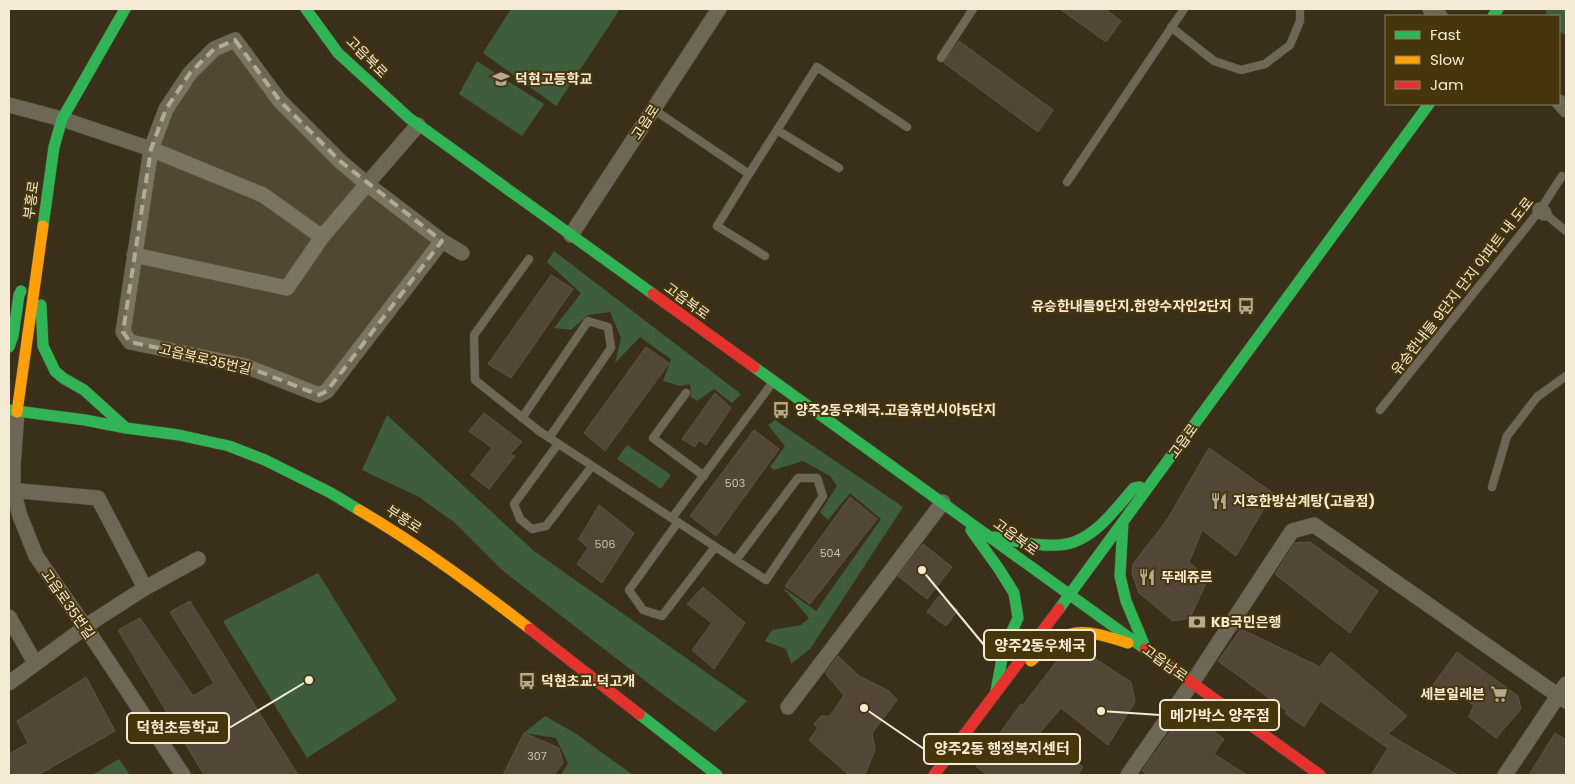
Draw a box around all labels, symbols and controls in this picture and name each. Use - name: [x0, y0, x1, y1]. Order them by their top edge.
- legend: [1385, 15, 1560, 105]
- text: Fast: [1430, 24, 1461, 45]
- street label: 고읍북로: [342, 32, 392, 82]
- text: Slow: [1430, 49, 1465, 70]
- school or university icon: 덕현고등학교: [491, 69, 511, 89]
- place label: 덕현고등학교: [515, 69, 592, 89]
- text: Jam: [1430, 74, 1464, 95]
- street label: 고읍로: [626, 100, 664, 144]
- street label: 부흥로: [18, 179, 44, 221]
- street label: 유승한내들 9단지 단지 아파트 내 도로: [1386, 193, 1538, 379]
- street label: 고읍북로: [660, 278, 714, 324]
- place label: 유승한내들9단지.한양수자인2단지: [1031, 296, 1232, 316]
- bus stop icon: 유승한내들9단지.한양수자인2단지: [1236, 296, 1256, 316]
- street label: 고읍북로35번길: [157, 339, 253, 379]
- bus stop icon: 양주2동우체국.고읍휴먼시아5단지: [771, 400, 791, 420]
- place label: 양주2동우체국.고읍휴먼시아5단지: [795, 400, 996, 420]
- street label: 고읍로: [1164, 419, 1203, 463]
- house number: 503: [725, 475, 745, 491]
- restaurant icon: 지호한방삼계탕(고읍점): [1209, 491, 1229, 511]
- place label: 지호한방삼계탕(고읍점): [1233, 491, 1375, 511]
- street label: 부흥로: [382, 500, 426, 538]
- street label: 고읍북로: [989, 514, 1043, 560]
- house number: 506: [595, 536, 615, 552]
- house number: 504: [820, 545, 840, 561]
- street label: 고읍로35번길: [36, 565, 100, 643]
- restaurant icon: 뚜레쥬르: [1137, 567, 1157, 587]
- place label: 뚜레쥬르: [1161, 567, 1213, 587]
- bank icon: KB국민은행: [1187, 612, 1207, 632]
- place label: KB국민은행: [1211, 612, 1282, 632]
- callout: 양주2동우체국: [984, 630, 1095, 660]
- text: 양주2동우체국: [994, 635, 1086, 656]
- street label: 고읍남로: [1138, 640, 1192, 686]
- bus stop icon: 덕현초교.덕고개: [517, 671, 537, 691]
- place label: 덕현초교.덕고개: [541, 671, 635, 691]
- place label: 세븐일레븐: [1421, 684, 1485, 704]
- supermarket icon: 세븐일레븐: [1489, 684, 1509, 704]
- callout: 메가박스 양주점: [1160, 700, 1279, 730]
- text: 메가박스 양주점: [1170, 705, 1270, 726]
- callout: 덕현초등학교: [127, 713, 229, 743]
- text: 덕현초등학교: [137, 717, 220, 738]
- callout: 양주2동 행정복지센터: [924, 734, 1080, 764]
- text: 양주2동 행정복지센터: [934, 738, 1070, 759]
- house number: 307: [527, 748, 547, 764]

